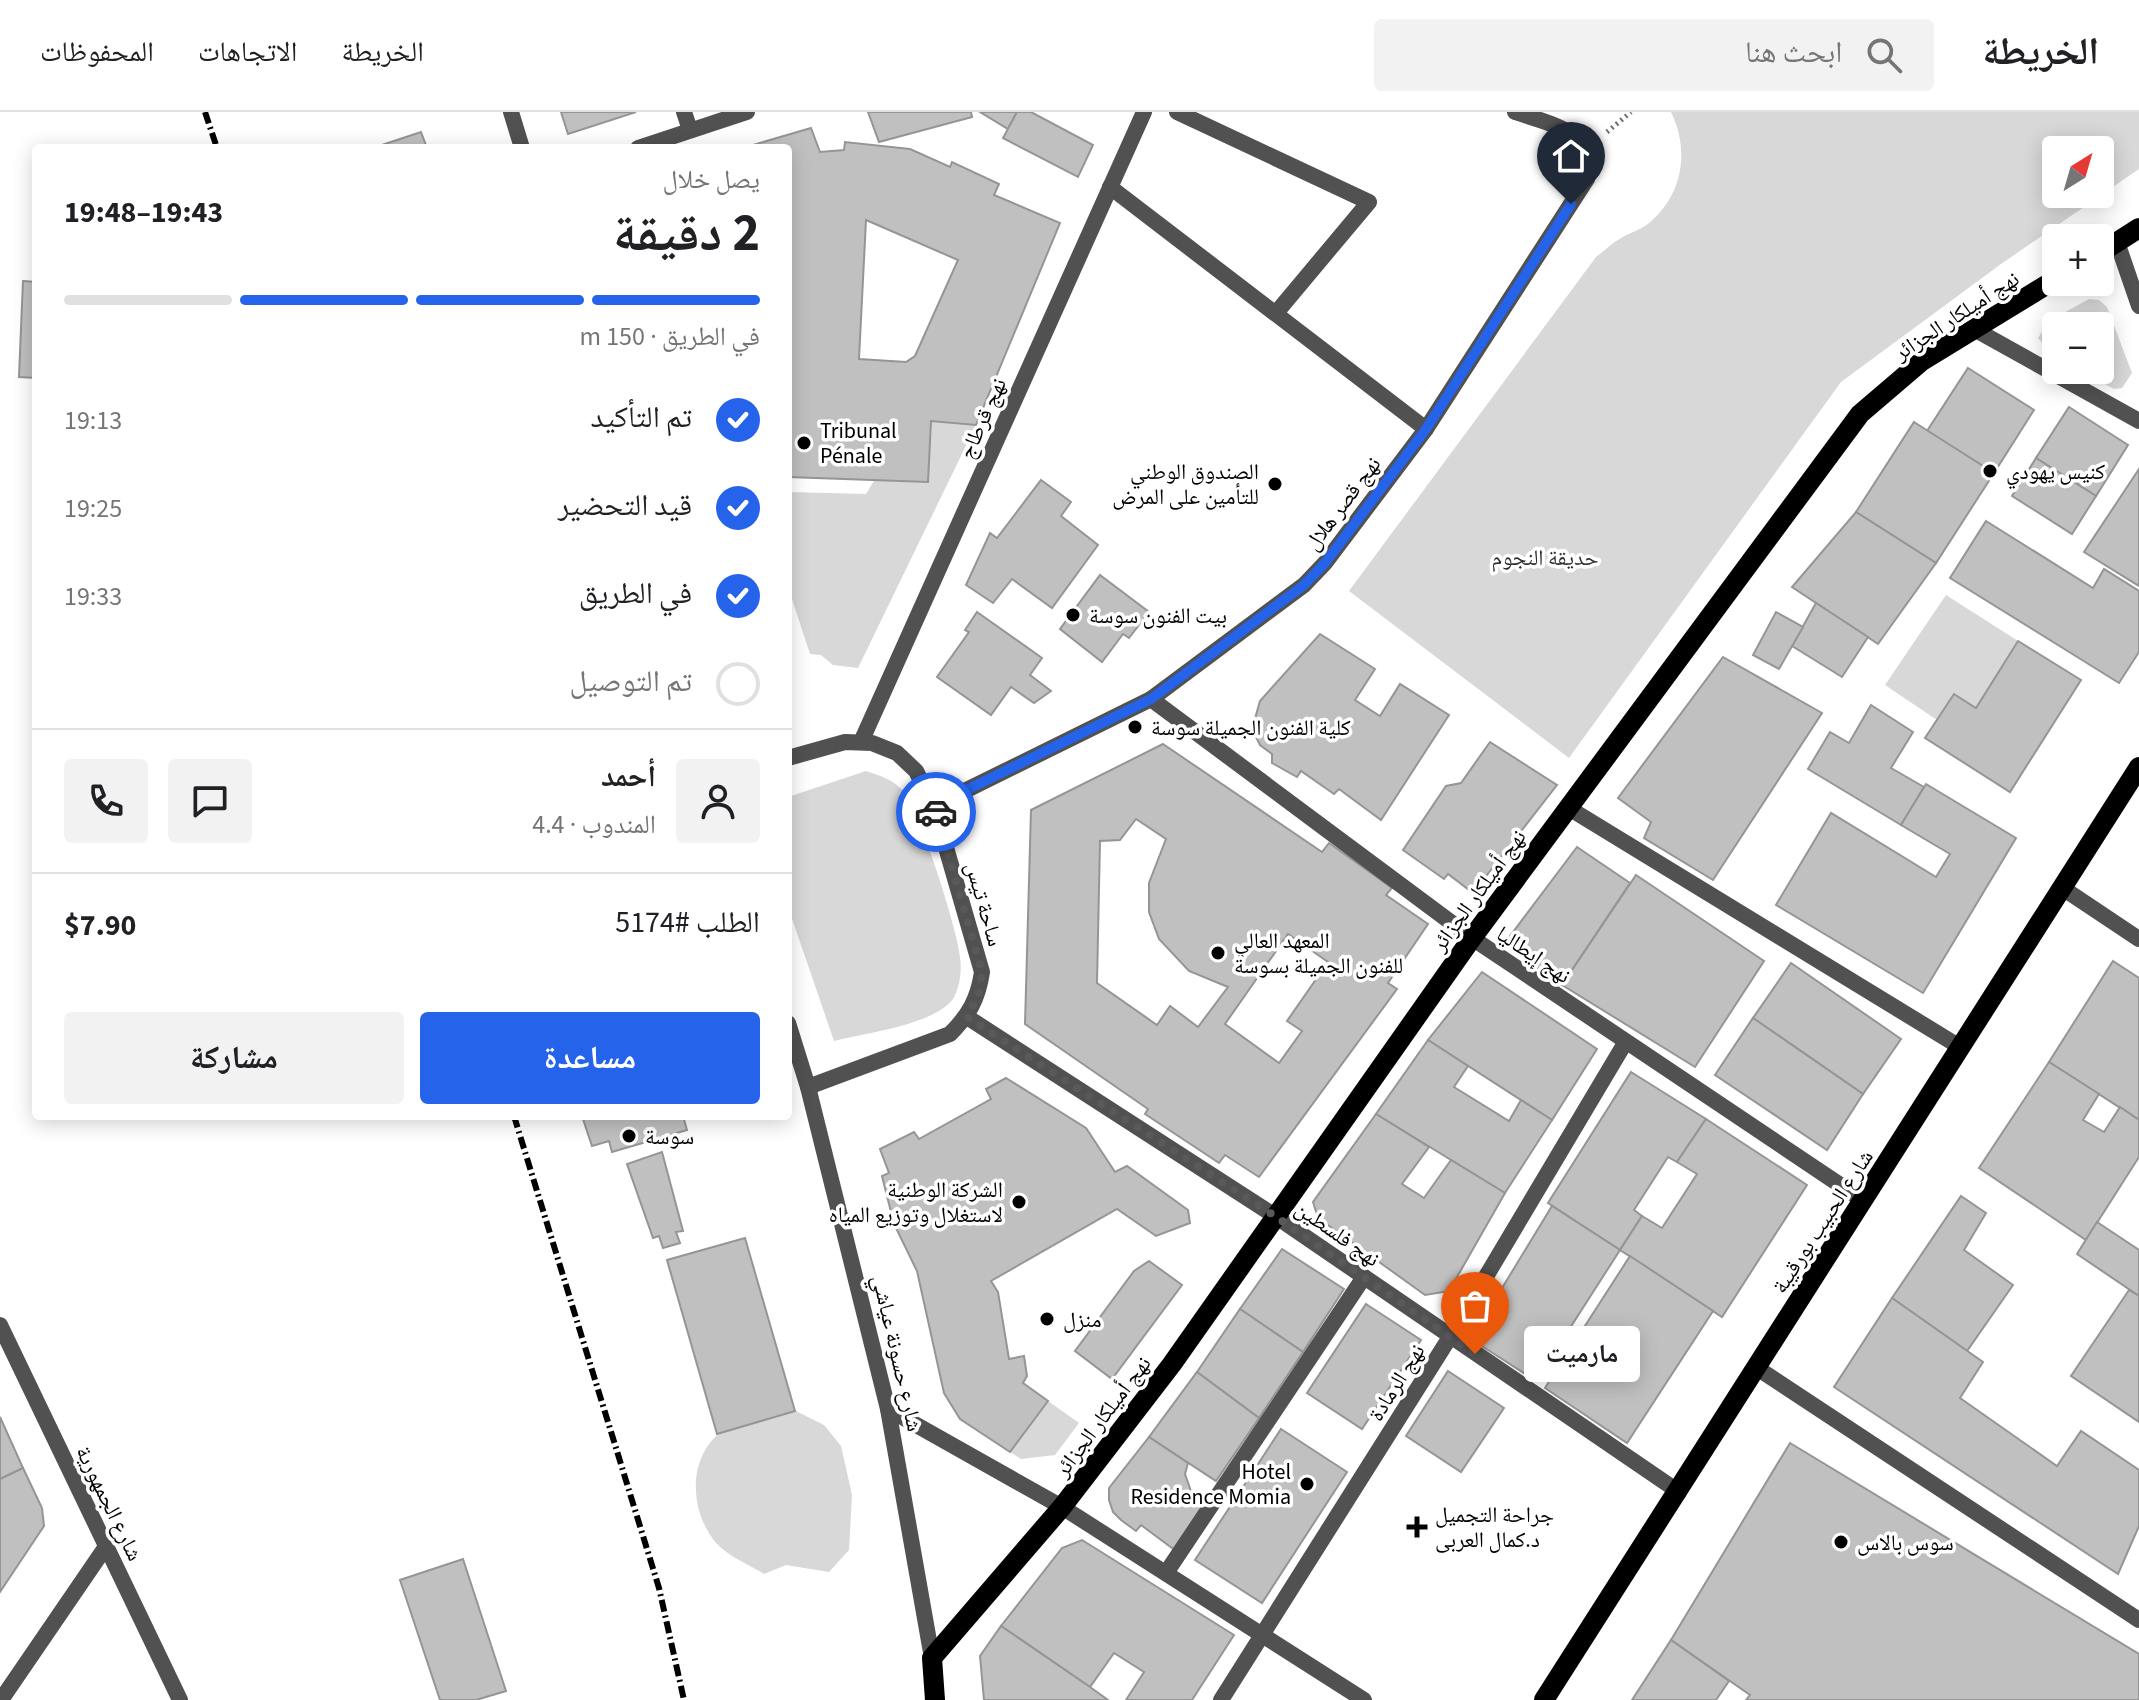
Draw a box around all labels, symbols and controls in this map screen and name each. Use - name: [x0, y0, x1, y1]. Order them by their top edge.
- search box: [1374, 19, 1934, 91]
- text: الخريطة: [1982, 25, 2099, 79]
- text: ابحث هنا: [1745, 31, 1842, 74]
- text: المحفوظات: [40, 32, 154, 72]
- text: الاتجاهات: [198, 32, 297, 72]
- text: الخريطة: [341, 32, 424, 72]
- icon: search: [1862, 33, 1906, 77]
- pin: [1537, 122, 1605, 204]
- icon: home: [1549, 134, 1593, 178]
- north arrow: [2042, 136, 2114, 208]
- map controls: [2042, 136, 2114, 384]
- text: يصل خلال: [662, 161, 760, 198]
- text: 19:43–19:48: [64, 191, 223, 234]
- text: 2 دقيقة: [613, 197, 760, 271]
- button: +: [2042, 224, 2114, 296]
- street label: نهج أميلكار الجزائر: [1887, 263, 2026, 369]
- button: −: [2042, 312, 2114, 384]
- text: في الطريق · 150 m: [579, 318, 760, 355]
- street label: نهج قرطاج: [951, 373, 1015, 464]
- text: تم التأكيد: [591, 396, 692, 439]
- icon: check: [716, 398, 760, 442]
- text: 19:13: [64, 402, 122, 439]
- place label: Tribunal Pénale: [820, 415, 897, 472]
- marker: Tribunal Pénale: [795, 434, 813, 452]
- street label: نهج قصر هلال: [1297, 450, 1389, 557]
- place label: الصندوق الوطني للتأمين على المرض: [1112, 456, 1259, 513]
- place label: كنيس يهودي: [2006, 456, 2105, 489]
- marker: كنيس يهودي: [1981, 462, 1999, 480]
- marker: الصندوق الوطني للتأمين على المرض: [1266, 475, 1284, 493]
- text: قيد التحضير: [558, 484, 692, 527]
- icon: check: [716, 486, 760, 530]
- text: 19:25: [64, 490, 122, 527]
- park label: حديقة النجوم: [1492, 542, 1598, 574]
- text: في الطريق: [579, 572, 692, 615]
- icon: check: [716, 574, 760, 618]
- text: 19:33: [64, 578, 122, 615]
- place label: بيت الفنون سوسة: [1089, 600, 1227, 632]
- marker: بيت الفنون سوسة: [1064, 606, 1082, 624]
- text: تم التوصيل: [569, 660, 692, 703]
- place label: كلية الفنون الجميلة سوسة: [1151, 712, 1351, 744]
- marker: كلية الفنون الجميلة سوسة: [1126, 718, 1144, 736]
- text: أحمد: [601, 755, 656, 798]
- button: phone: [64, 759, 148, 843]
- button: chat: [168, 759, 252, 843]
- button: person: [676, 759, 760, 843]
- courier: [896, 772, 976, 852]
- icon: car: [914, 790, 958, 834]
- text: المندوب · 4.4: [532, 806, 656, 843]
- street label: نهج أميلكار الجزائر: [1423, 823, 1534, 959]
- street label: ساحة تيس: [957, 858, 1011, 950]
- text: الطلب #5174: [615, 901, 760, 944]
- text: $7.90: [64, 904, 136, 947]
- street label: نهج إيطاليا: [1490, 918, 1577, 992]
- place label: المعهد العالي للفنون الجميلة بسوسة: [1234, 925, 1403, 982]
- marker: المعهد العالي للفنون الجميلة بسوسة: [1209, 944, 1227, 962]
- button: مشاركة: [64, 1012, 404, 1104]
- button: مساعدة: [420, 1012, 760, 1104]
- place label: سوسة: [645, 1121, 694, 1153]
- marker: سوسة: [620, 1127, 638, 1145]
- street label: شارع الحبيب بورقيبة: [1764, 1143, 1881, 1300]
- place label: الشركة الوطنية لاستغلال وتوزيع المياه: [829, 1174, 1003, 1231]
- marker: الشركة الوطنية لاستغلال وتوزيع المياه: [1010, 1193, 1028, 1211]
- street label: نهج فلسطين: [1288, 1193, 1386, 1275]
- street label: شارع حسونة عياشي: [863, 1272, 931, 1435]
- pin: [1441, 1272, 1509, 1354]
- icon: bag: [1453, 1284, 1497, 1328]
- place label: منزل: [1063, 1304, 1101, 1336]
- marker: منزل: [1038, 1310, 1056, 1328]
- callout: مارميت: [1523, 1326, 1639, 1382]
- text: مارميت: [1546, 1335, 1618, 1372]
- street label: نهج الرمادة: [1361, 1338, 1433, 1427]
- street label: نهج أميلكار الجزائر: [1046, 1349, 1159, 1485]
- street label: شارع الجمهورية: [67, 1440, 151, 1566]
- place label: Hotel Residence Momia: [1130, 1456, 1291, 1513]
- marker: Hotel Residence Momia: [1298, 1475, 1316, 1493]
- place label: جراحة التجميل د.كمال العربى: [1435, 1499, 1554, 1556]
- marker: جراحة التجميل د.كمال العربى: [1406, 1516, 1428, 1538]
- place label: سوس بالاس: [1857, 1527, 1954, 1559]
- marker: سوس بالاس: [1832, 1533, 1850, 1551]

